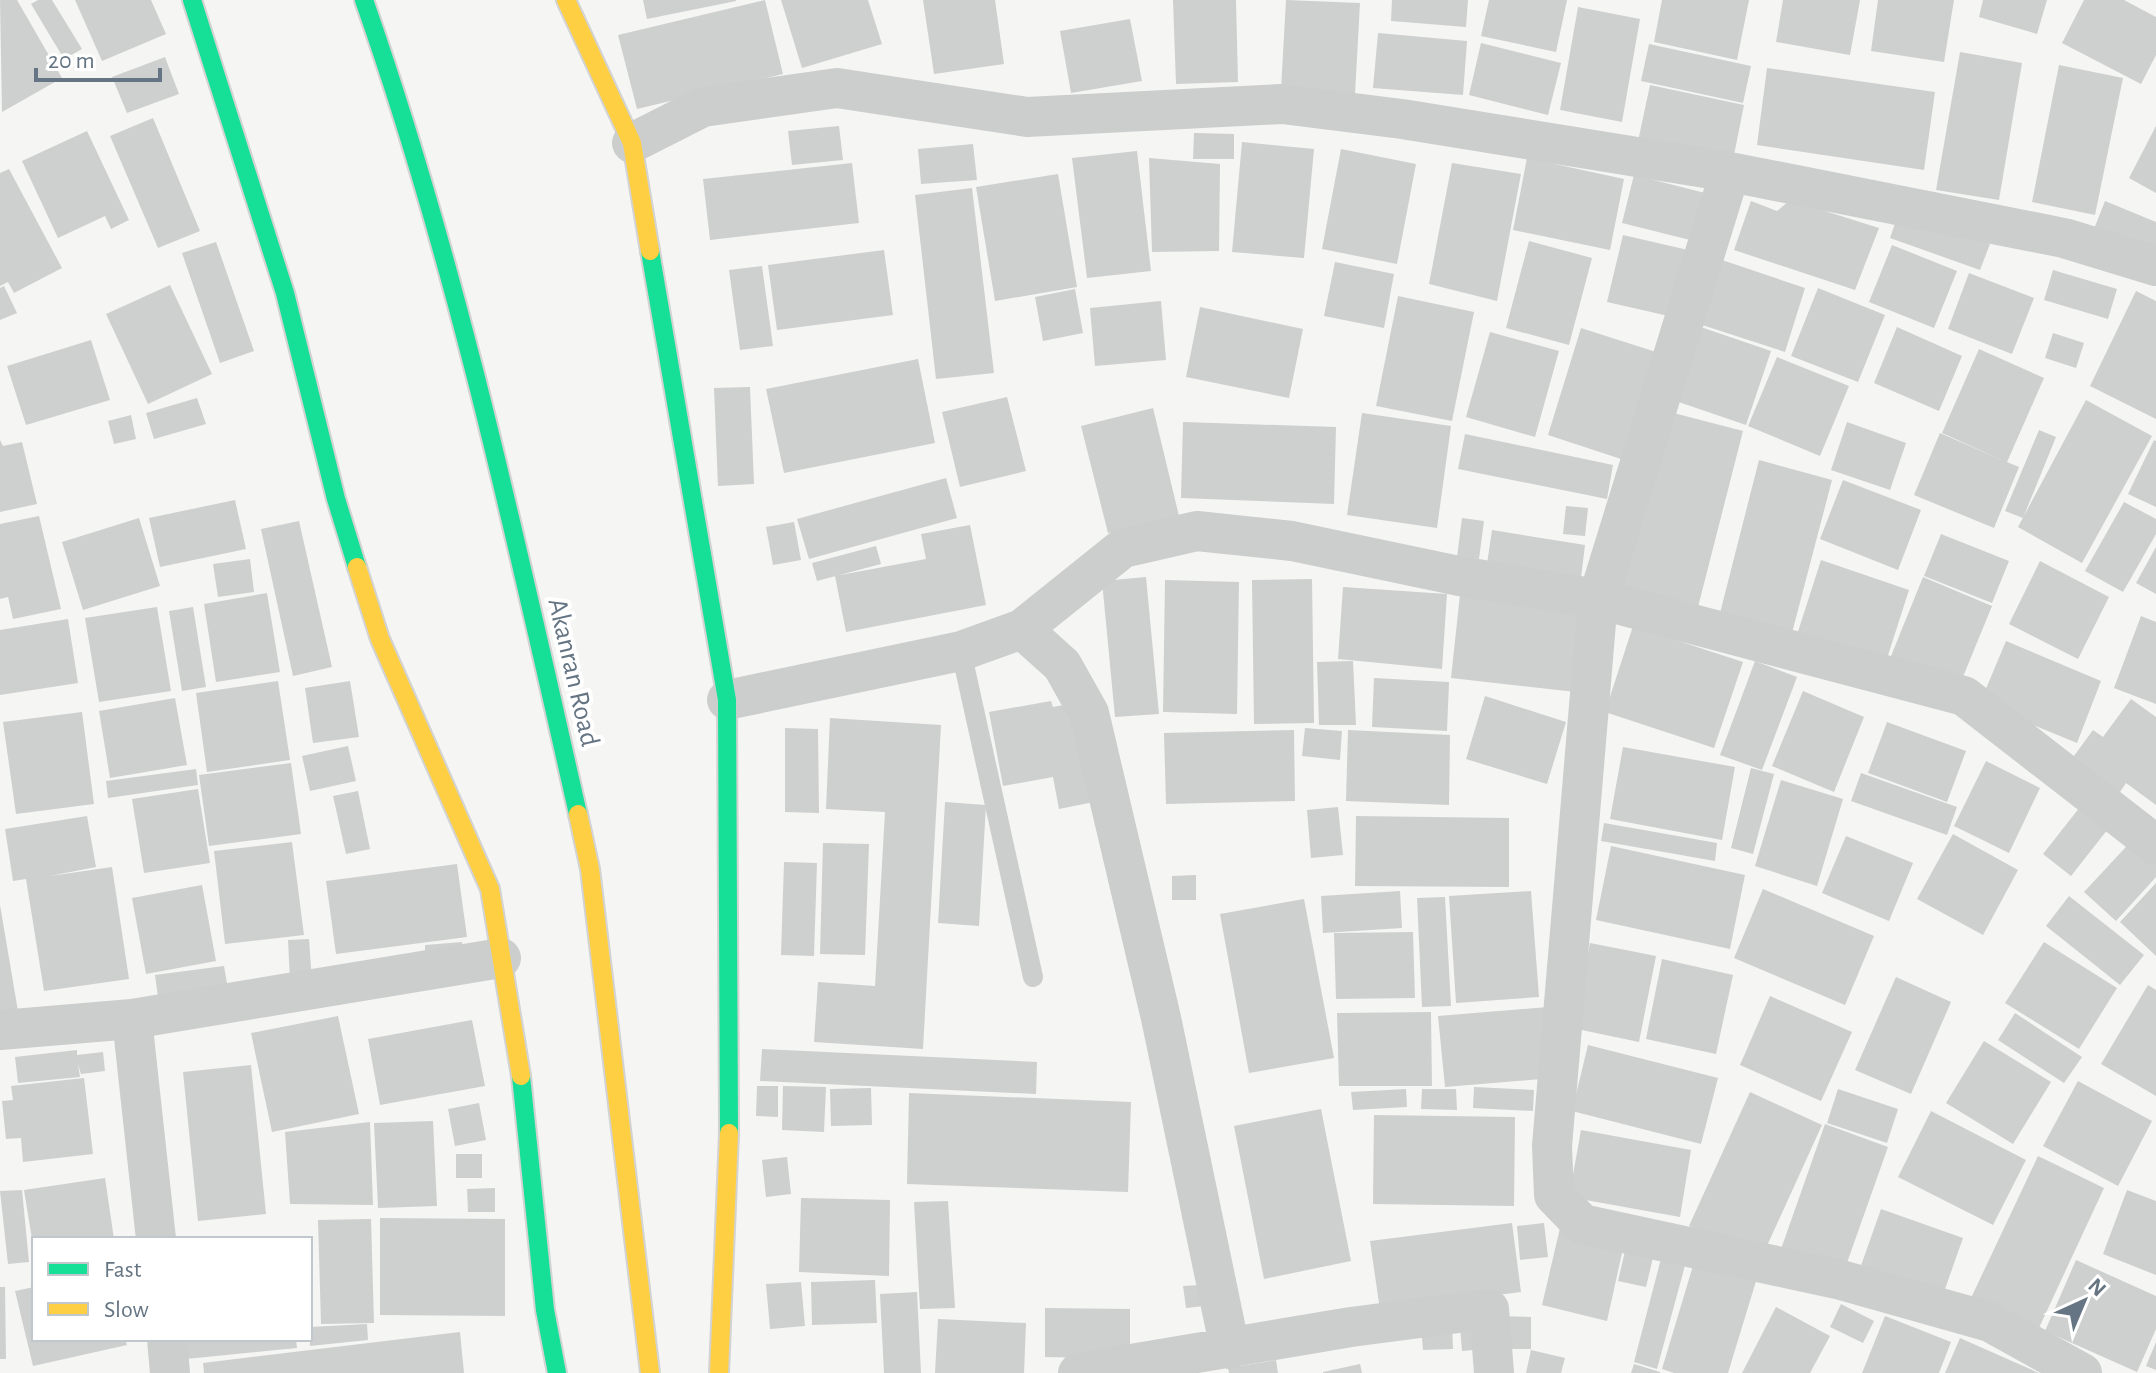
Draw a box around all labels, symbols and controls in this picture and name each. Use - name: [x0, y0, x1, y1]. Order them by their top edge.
- scale bar: [36, 32, 160, 82]
- text: 20 m: [48, 49, 95, 73]
- street label: Akanran Road: [542, 596, 604, 749]
- legend: [32, 1237, 312, 1341]
- text: Fast: [104, 1258, 142, 1282]
- north arrow: [2044, 1261, 2124, 1341]
- text: N: [2084, 1274, 2110, 1301]
- text: Slow: [104, 1298, 149, 1322]

